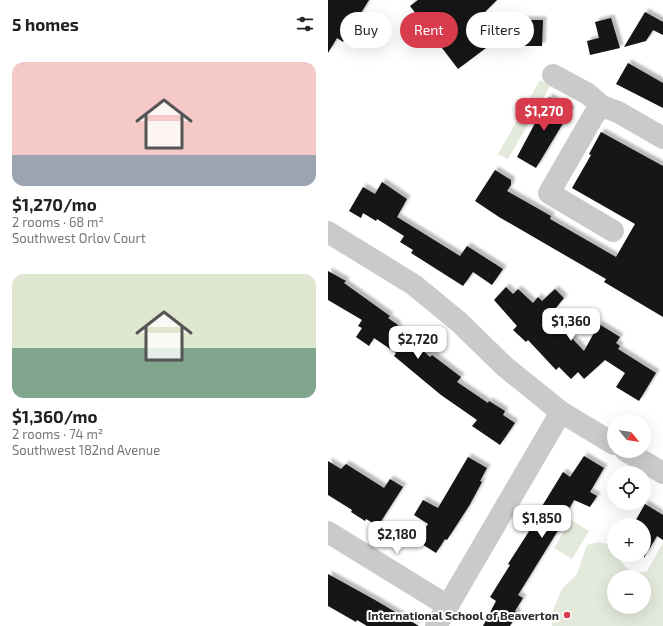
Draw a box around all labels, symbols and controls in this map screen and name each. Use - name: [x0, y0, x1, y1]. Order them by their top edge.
- chip: Buy: [340, 12, 392, 48]
- chip: Rent: [400, 12, 458, 48]
- chip: Filters: [466, 12, 534, 48]
- icon: filters: [294, 13, 316, 35]
- text: 5 homes: [12, 14, 79, 34]
- icon: home: [128, 88, 200, 160]
- pin: $1,270: [511, 98, 577, 132]
- text: $1,270: [525, 103, 563, 119]
- text: $1,270/mo: [12, 194, 97, 214]
- text: 2 rooms · 68 m²: [12, 214, 104, 230]
- text: Southwest Orlov Court: [12, 230, 146, 246]
- icon: home: [128, 300, 200, 372]
- pin: $1,360: [538, 308, 604, 342]
- text: $1,360: [551, 313, 591, 329]
- pin: $2,720: [385, 326, 451, 360]
- text: $2,720: [398, 331, 438, 347]
- text: $1,360/mo: [12, 406, 98, 426]
- north arrow: [607, 414, 651, 458]
- map controls: [607, 414, 651, 614]
- text: 2 rooms · 74 m²: [12, 426, 103, 442]
- text: Southwest 182nd Avenue: [12, 442, 160, 458]
- button: locate: [607, 466, 651, 510]
- pin: $1,850: [509, 505, 575, 539]
- text: $1,850: [522, 510, 562, 526]
- button: +: [607, 518, 651, 562]
- pin: $2,180: [364, 521, 430, 555]
- text: $2,180: [377, 526, 417, 542]
- button: −: [607, 570, 651, 614]
- place label: International School of Beaverton: [368, 608, 559, 622]
- marker: International School of Beaverton: [562, 610, 572, 620]

